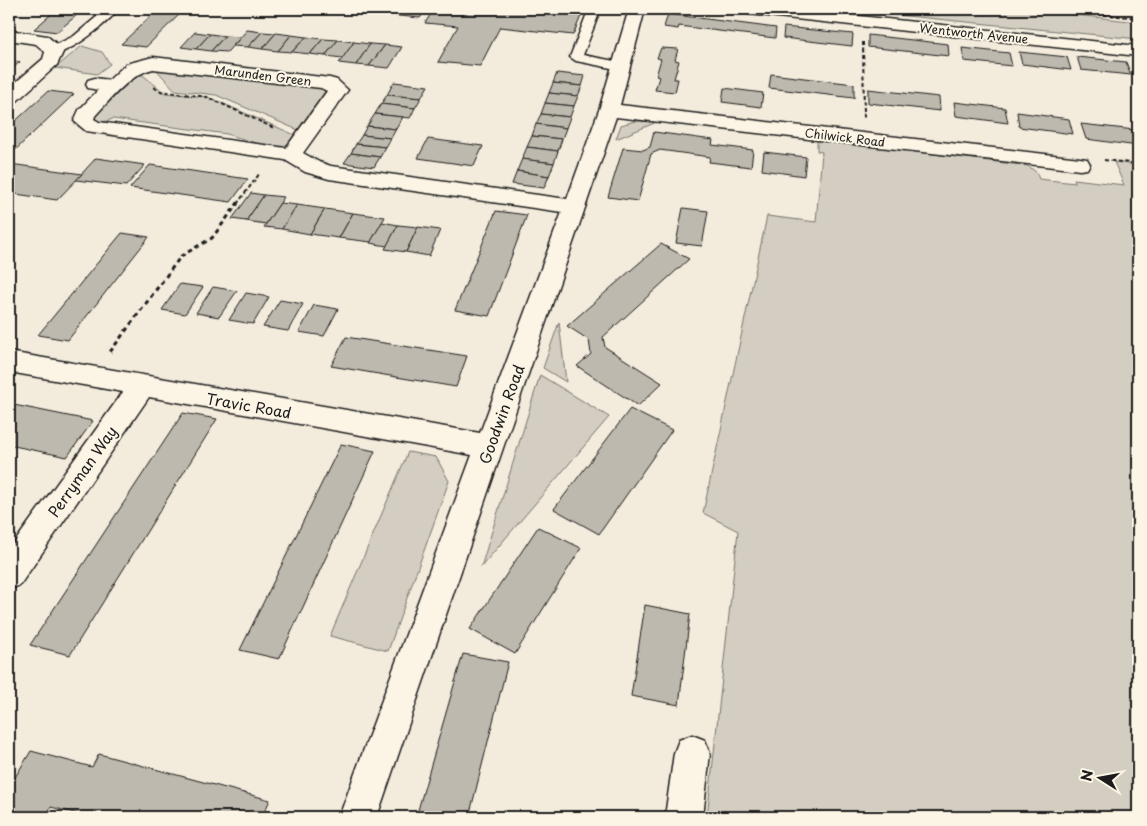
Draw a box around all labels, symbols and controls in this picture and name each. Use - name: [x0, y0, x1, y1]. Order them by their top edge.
- street label: Wentworth Avenue: [919, 18, 1030, 48]
- street label: Marunden Green: [214, 60, 312, 90]
- street label: Chilwick Road: [804, 123, 886, 151]
- street label: Goodwin Road: [472, 361, 530, 467]
- street label: Travic Road: [205, 386, 293, 424]
- street label: Perryman Way: [42, 421, 122, 521]
- north arrow: [1074, 754, 1124, 804]
- text: N: [1075, 768, 1098, 783]

